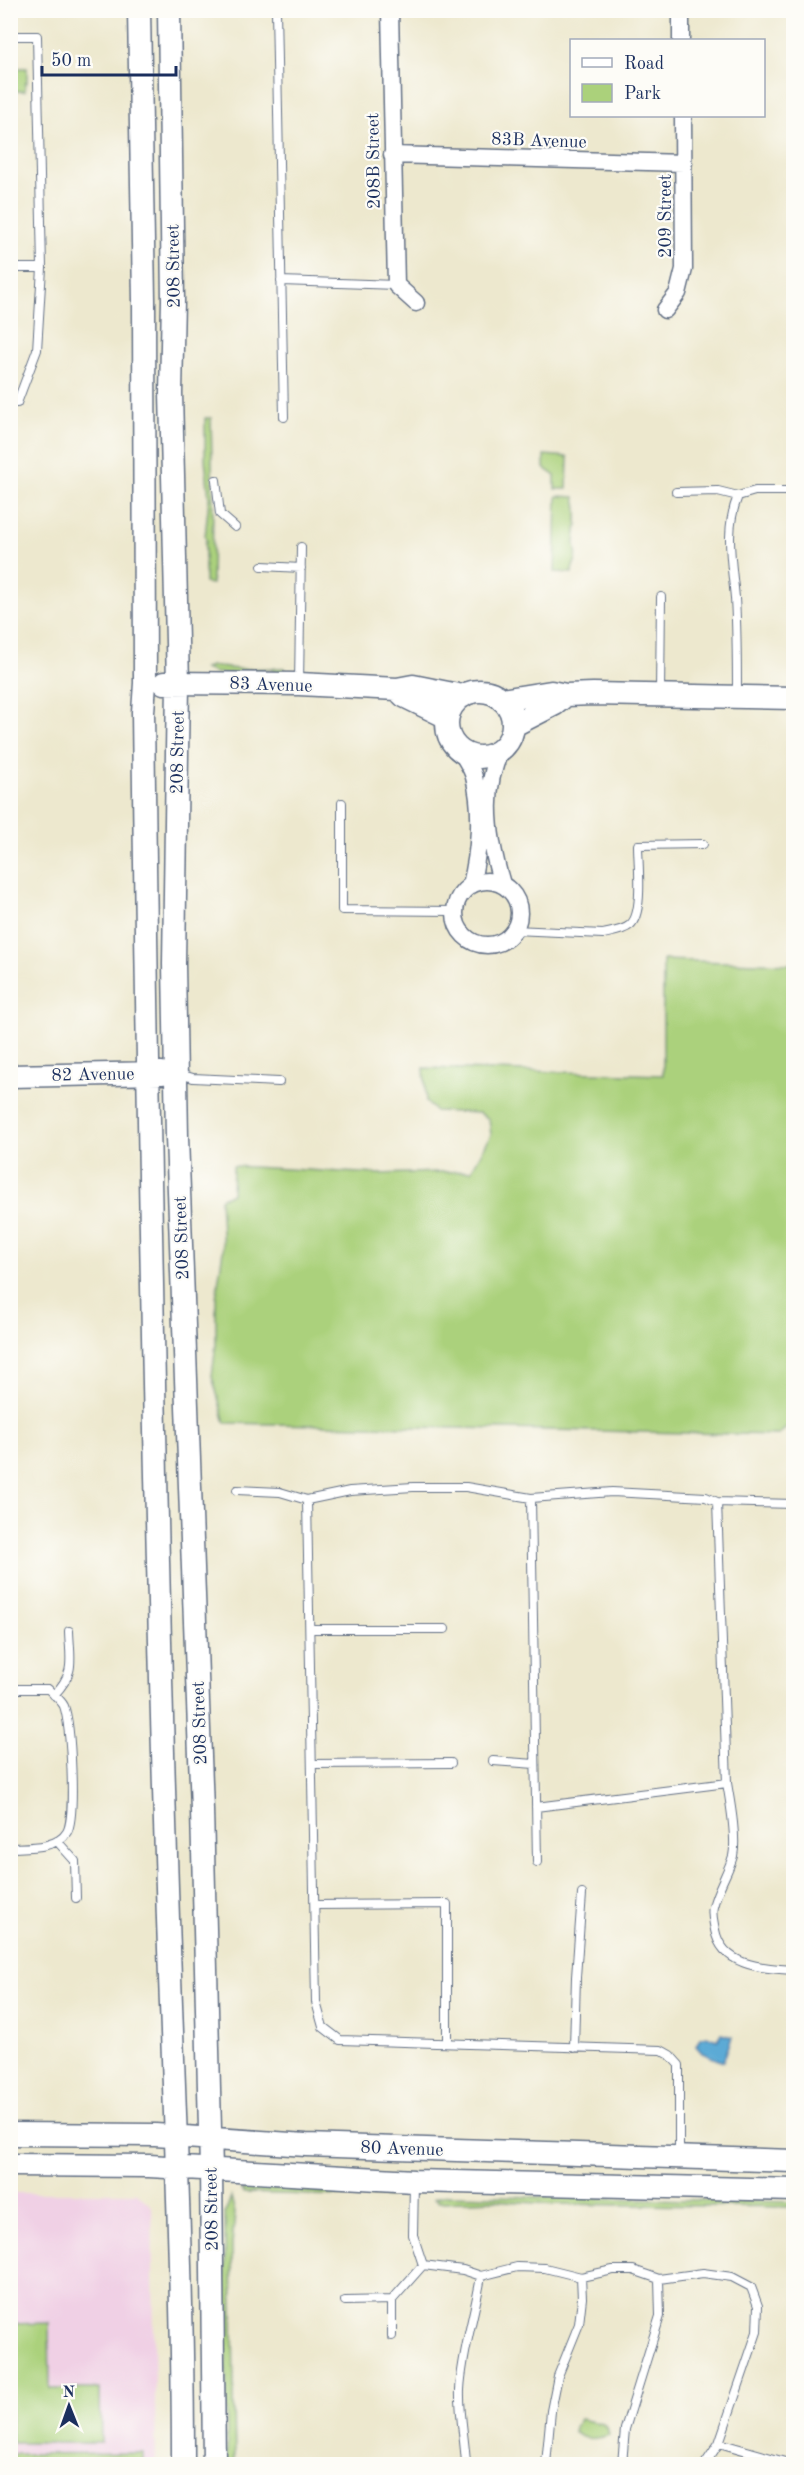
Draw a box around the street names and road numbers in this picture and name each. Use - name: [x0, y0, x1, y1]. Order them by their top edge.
- street label: 208B Street: [364, 113, 384, 209]
- street label: 83B Avenue: [491, 130, 587, 152]
- street label: 209 Street: [657, 174, 675, 258]
- street label: 208 Street: [164, 224, 184, 308]
- street label: 83 Avenue: [229, 675, 313, 695]
- street label: 208 Street: [168, 710, 188, 794]
- street label: 82 Avenue: [51, 1065, 135, 1085]
- street label: 208 Street: [172, 1196, 192, 1280]
- street label: 208 Street: [190, 1681, 210, 1765]
- street label: 80 Avenue: [360, 2139, 444, 2159]
- street label: 208 Street: [202, 2167, 222, 2251]

